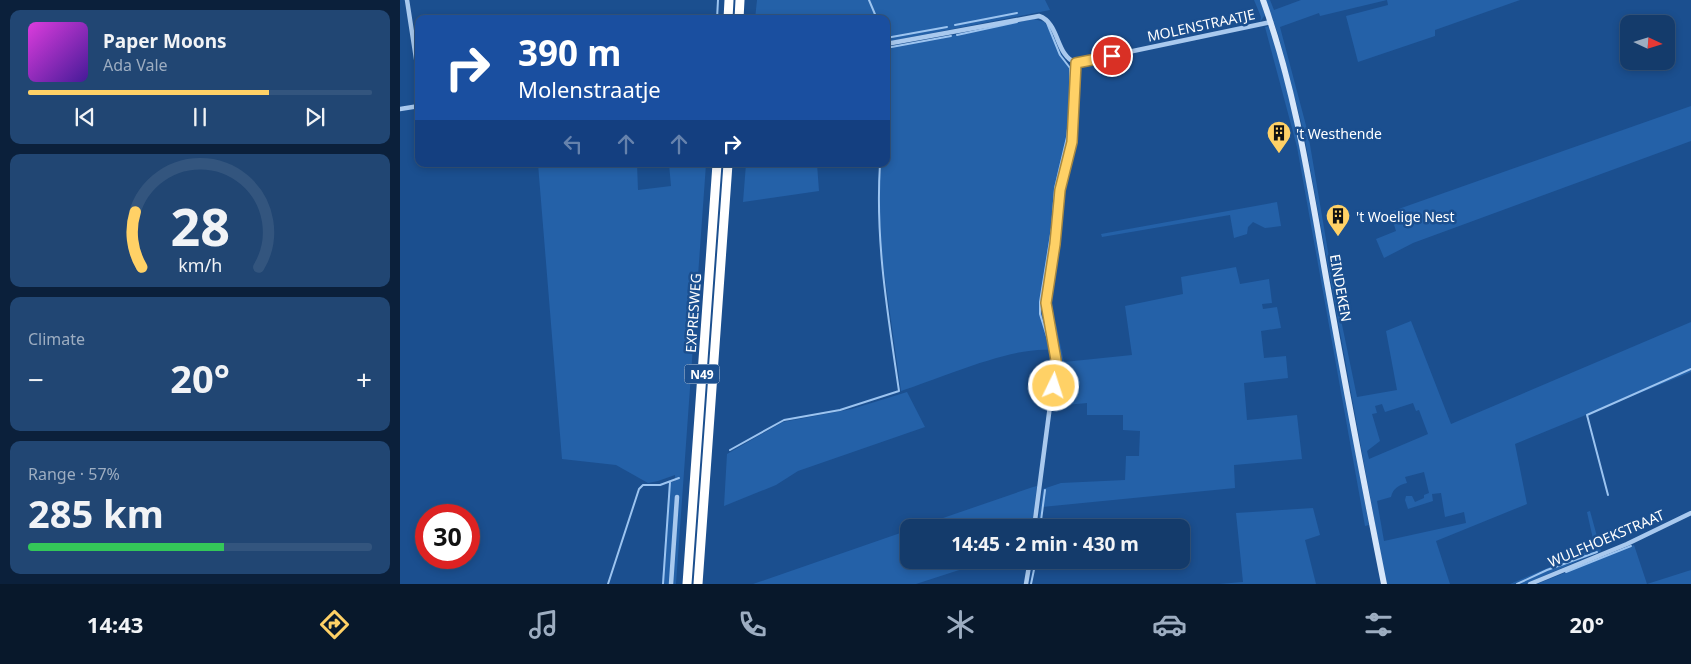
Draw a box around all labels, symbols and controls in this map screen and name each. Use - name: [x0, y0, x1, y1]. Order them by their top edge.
- street label: MOLENSTRAATJE: [1145, 4, 1257, 46]
- north arrow: [1620, 15, 1675, 70]
- map controls: [1620, 15, 1675, 70]
- text: Paper Moons: [103, 28, 227, 54]
- text: 390 m: [518, 29, 621, 76]
- icon: right: [435, 35, 500, 100]
- pin: [1091, 35, 1133, 77]
- icon: arrive: [1098, 42, 1126, 70]
- text: Ada Vale: [103, 54, 168, 76]
- text: Molenstraatje: [518, 74, 661, 104]
- icon: previous: [71, 103, 99, 131]
- icon: pause: [186, 103, 214, 131]
- icon: next: [301, 103, 329, 131]
- building icon: 't Westhende: [1266, 120, 1292, 154]
- place label: 't Westhende: [1296, 124, 1382, 143]
- icon: left: [559, 130, 587, 158]
- icon: ahead: [612, 130, 640, 158]
- icon: ahead: [665, 130, 693, 158]
- icon: right: [718, 130, 746, 158]
- text: 28: [170, 190, 230, 261]
- building icon: 't Woelige Nest: [1325, 203, 1351, 237]
- place label: 't Woelige Nest: [1356, 207, 1455, 226]
- text: km/h: [178, 253, 222, 277]
- street label: EINDEKEN: [1326, 253, 1356, 323]
- street label: EXPRESWEG: [681, 273, 705, 353]
- text: Climate: [28, 328, 85, 350]
- text: 20°: [170, 352, 230, 404]
- position arrow: [1027, 359, 1079, 411]
- text: −: [28, 360, 44, 398]
- text: +: [356, 360, 372, 398]
- road number: N49: [684, 364, 720, 384]
- text: Range · 57%: [28, 463, 120, 485]
- text: 285 km: [28, 487, 164, 539]
- speed limit sign: 30: [415, 504, 480, 569]
- street label: WULFHOEKSTRAAT: [1545, 505, 1667, 571]
- text: 14:45 · 2 min · 430 m: [951, 531, 1139, 557]
- icon: directions: [317, 607, 352, 642]
- icon: music: [526, 607, 561, 642]
- icon: phone: [735, 607, 770, 642]
- icon: climate: [943, 607, 978, 642]
- icon: car: [1152, 607, 1187, 642]
- icon: filters: [1361, 607, 1396, 642]
- text: 14:43: [87, 609, 143, 639]
- text: 20°: [1570, 609, 1604, 639]

